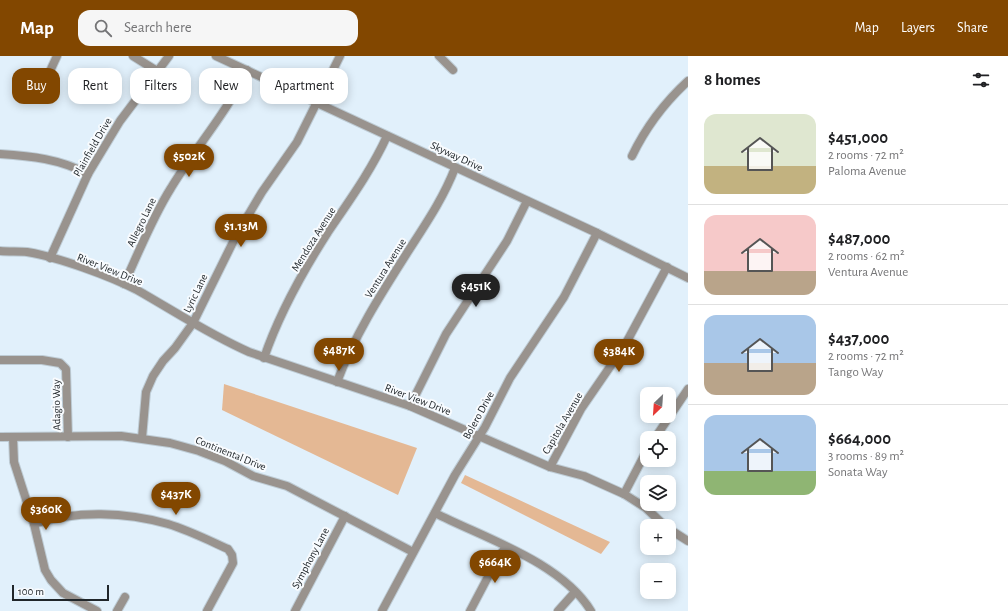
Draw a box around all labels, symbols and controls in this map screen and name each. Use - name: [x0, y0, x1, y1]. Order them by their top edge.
- search box: [78, 10, 358, 46]
- icon: search: [92, 17, 114, 39]
- text: Map: [20, 19, 54, 38]
- text: Search here: [124, 20, 192, 35]
- text: Map: [854, 21, 879, 35]
- text: Layers: [901, 21, 935, 35]
- text: Share: [957, 21, 988, 35]
- chip: Buy: [12, 68, 60, 104]
- chip: Rent: [68, 68, 122, 104]
- chip: Filters: [130, 68, 191, 104]
- chip: New: [199, 68, 252, 104]
- chip: Apartment: [260, 68, 348, 104]
- icon: filters: [970, 69, 992, 91]
- text: 8 homes: [704, 71, 761, 88]
- street label: Plainfield Drive: [71, 116, 114, 179]
- text: $451,000: [828, 129, 888, 146]
- icon: home: [736, 130, 784, 178]
- street label: Skyway Drive: [429, 140, 485, 173]
- pin: $502K: [161, 144, 217, 178]
- text: 2 rooms · 72 m²: [828, 149, 904, 162]
- text: $502K: [173, 150, 205, 163]
- text: Paloma Avenue: [828, 165, 906, 178]
- street label: Allegro Lane: [125, 196, 158, 249]
- street label: Mendoza Avenue: [289, 205, 338, 273]
- pin: $1.13M: [208, 214, 274, 248]
- text: $1.13M: [224, 220, 258, 233]
- text: $487,000: [828, 230, 890, 247]
- icon: home: [736, 231, 784, 279]
- street label: Ventura Avenue: [363, 237, 408, 300]
- text: 2 rooms · 62 m²: [828, 250, 904, 263]
- street label: River View Drive: [75, 251, 144, 288]
- text: Ventura Avenue: [828, 266, 908, 279]
- street label: Lyric Lane: [181, 272, 210, 314]
- pin: $451K: [448, 274, 504, 308]
- text: $451K: [461, 280, 491, 293]
- text: $437,000: [828, 330, 889, 347]
- icon: home: [736, 331, 784, 379]
- pin: $487K: [311, 338, 367, 372]
- pin: $384K: [591, 339, 647, 373]
- text: $487K: [323, 344, 355, 357]
- text: $384K: [603, 345, 635, 358]
- text: 2 rooms · 72 m²: [828, 350, 904, 363]
- text: Tango Way: [828, 366, 883, 379]
- street label: Adagio Way: [51, 379, 62, 431]
- street label: River View Drive: [383, 382, 452, 417]
- north arrow: [640, 387, 676, 423]
- map controls: [640, 387, 676, 599]
- street label: Bolero Drive: [461, 390, 496, 441]
- street label: Capitola Avenue: [540, 390, 585, 456]
- text: $664,000: [828, 430, 891, 447]
- button: locate: [640, 431, 676, 467]
- icon: home: [736, 431, 784, 479]
- street label: Continental Drive: [194, 434, 268, 473]
- text: 3 rooms · 89 m²: [828, 450, 904, 463]
- text: Sonata Way: [828, 466, 887, 479]
- button: layers: [640, 475, 676, 511]
- pin: $437K: [148, 482, 204, 516]
- text: $437K: [160, 488, 192, 501]
- pin: $360K: [18, 497, 74, 531]
- text: $360K: [30, 503, 62, 516]
- button: +: [640, 519, 676, 555]
- street label: Symphony Lane: [290, 526, 331, 591]
- pin: $664K: [467, 550, 523, 584]
- text: $664K: [479, 556, 511, 569]
- button: −: [640, 563, 676, 599]
- scale bar: [12, 583, 109, 602]
- text: 100 m: [18, 586, 44, 597]

